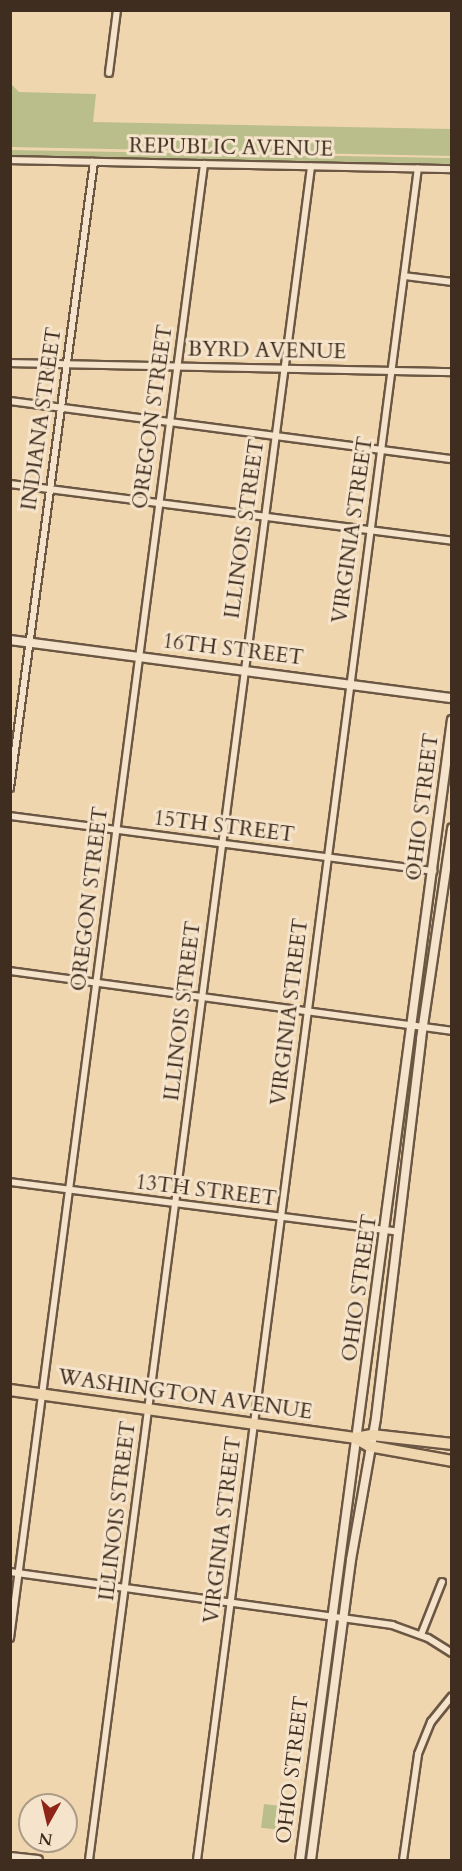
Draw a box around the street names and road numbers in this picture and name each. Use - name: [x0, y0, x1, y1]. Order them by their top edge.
- street label: REPUBLIC AVENUE: [129, 134, 333, 162]
- street label: OREGON STREET: [128, 323, 178, 511]
- street label: INDIANA STREET: [17, 326, 67, 512]
- street label: BYRD AVENUE: [188, 337, 346, 365]
- street label: VIRGINIA STREET: [327, 435, 379, 625]
- street label: ILLINOIS STREET: [220, 438, 270, 620]
- street label: 16TH STREET: [161, 629, 305, 671]
- street label: OHIO STREET: [401, 732, 445, 882]
- street label: OREGON STREET: [66, 805, 114, 993]
- street label: 15TH STREET: [152, 806, 296, 848]
- street label: VIRGINIA STREET: [266, 917, 314, 1107]
- street label: ILLINOIS STREET: [159, 920, 207, 1102]
- street label: 13TH STREET: [134, 1170, 278, 1212]
- street label: OHIO STREET: [337, 1213, 383, 1363]
- street label: WASHINGTON AVENUE: [56, 1365, 314, 1425]
- street label: ILLINOIS STREET: [94, 1420, 142, 1602]
- street label: VIRGINIA STREET: [199, 1435, 247, 1625]
- street label: OHIO STREET: [271, 1695, 315, 1845]

